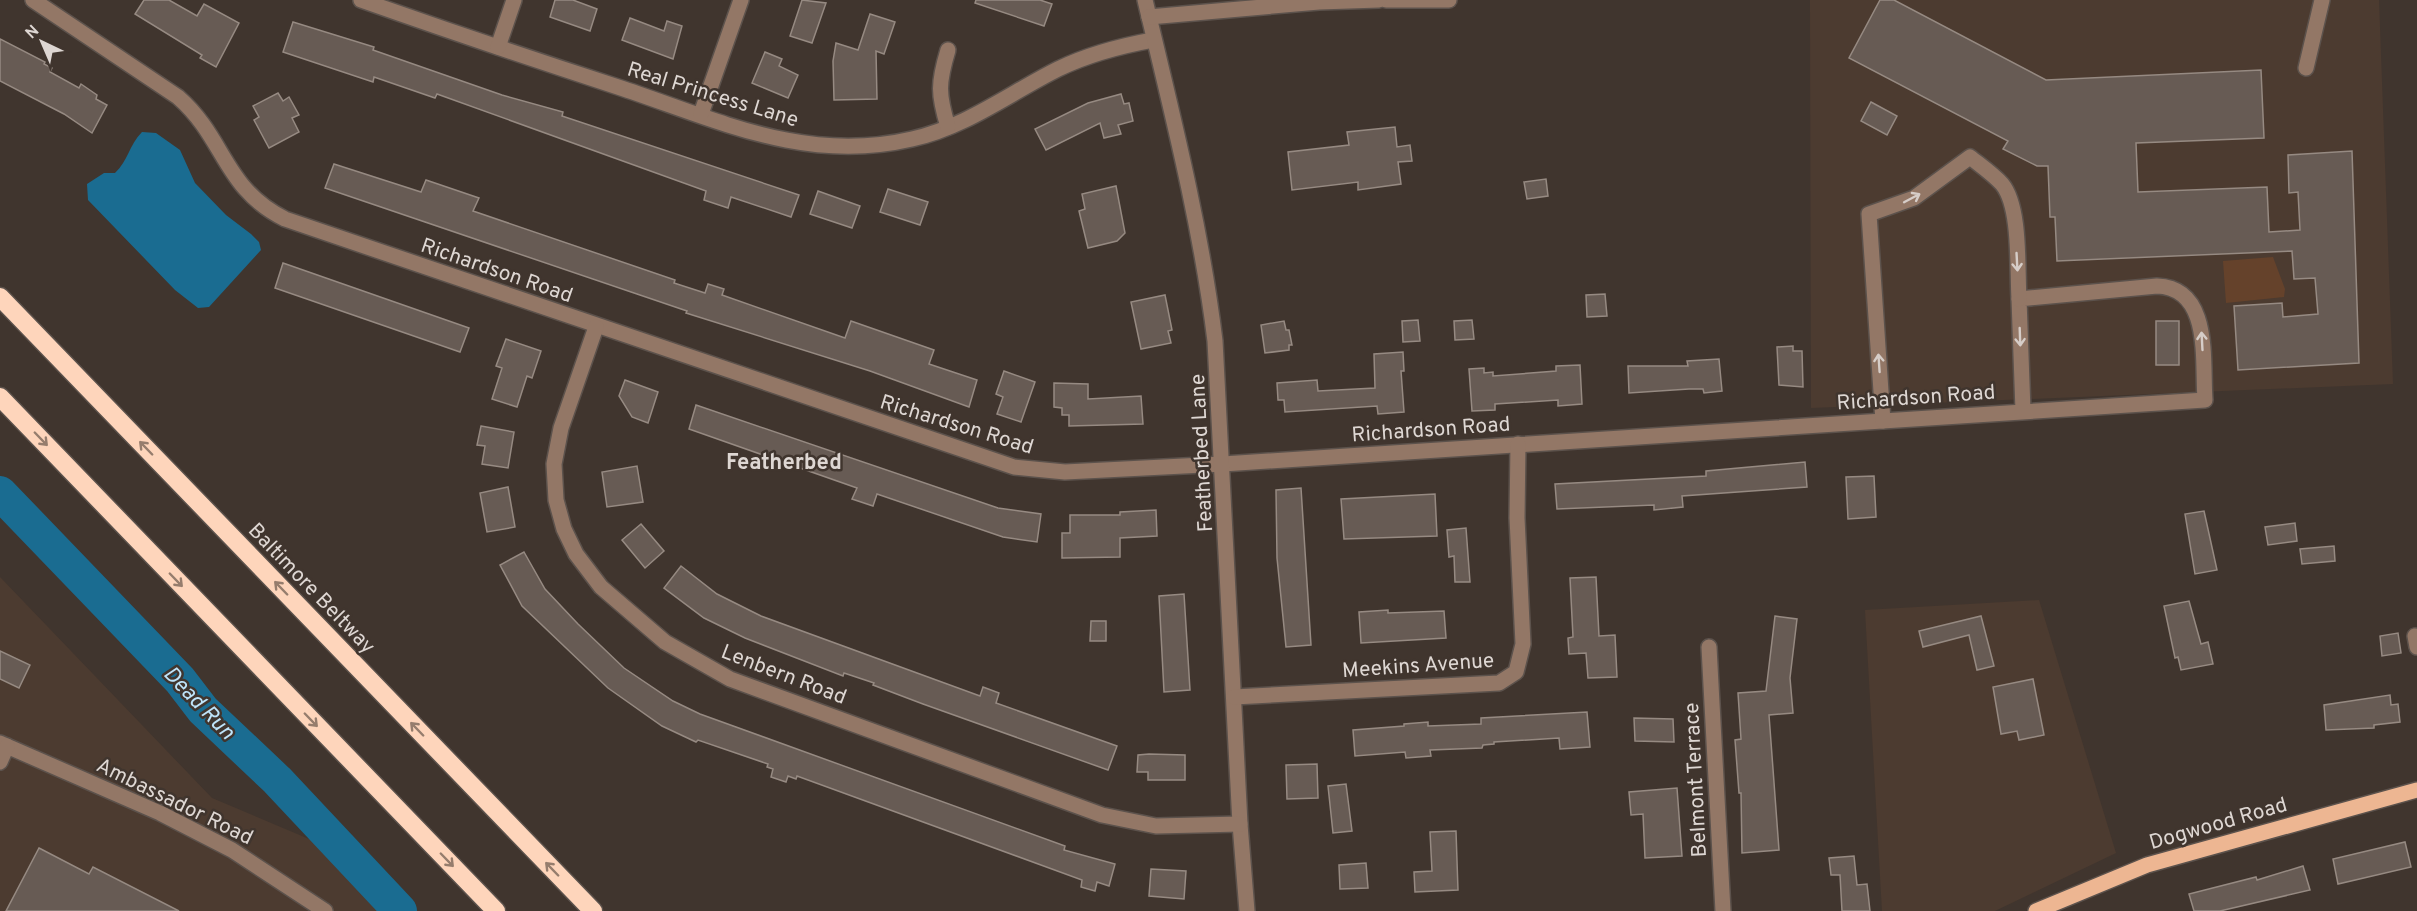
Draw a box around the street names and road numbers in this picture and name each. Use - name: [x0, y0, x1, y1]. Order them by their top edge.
- street label: Real Princess Lane: [624, 57, 802, 134]
- street label: Richardson Road: [417, 233, 576, 310]
- street label: Featherbed Lane: [1185, 373, 1220, 533]
- street label: Richardson Road: [1836, 379, 1996, 418]
- street label: Richardson Road: [877, 389, 1037, 462]
- street label: Richardson Road: [1351, 411, 1511, 450]
- street label: Baltimore Beltway: [241, 518, 380, 660]
- street label: Lenbern Road: [717, 639, 850, 712]
- street label: Meekins Avenue: [1341, 648, 1495, 685]
- street label: Belmont Terrace: [1679, 702, 1714, 858]
- street label: Ambassador Road: [92, 753, 257, 852]
- street label: Dogwood Road: [2146, 792, 2291, 857]

